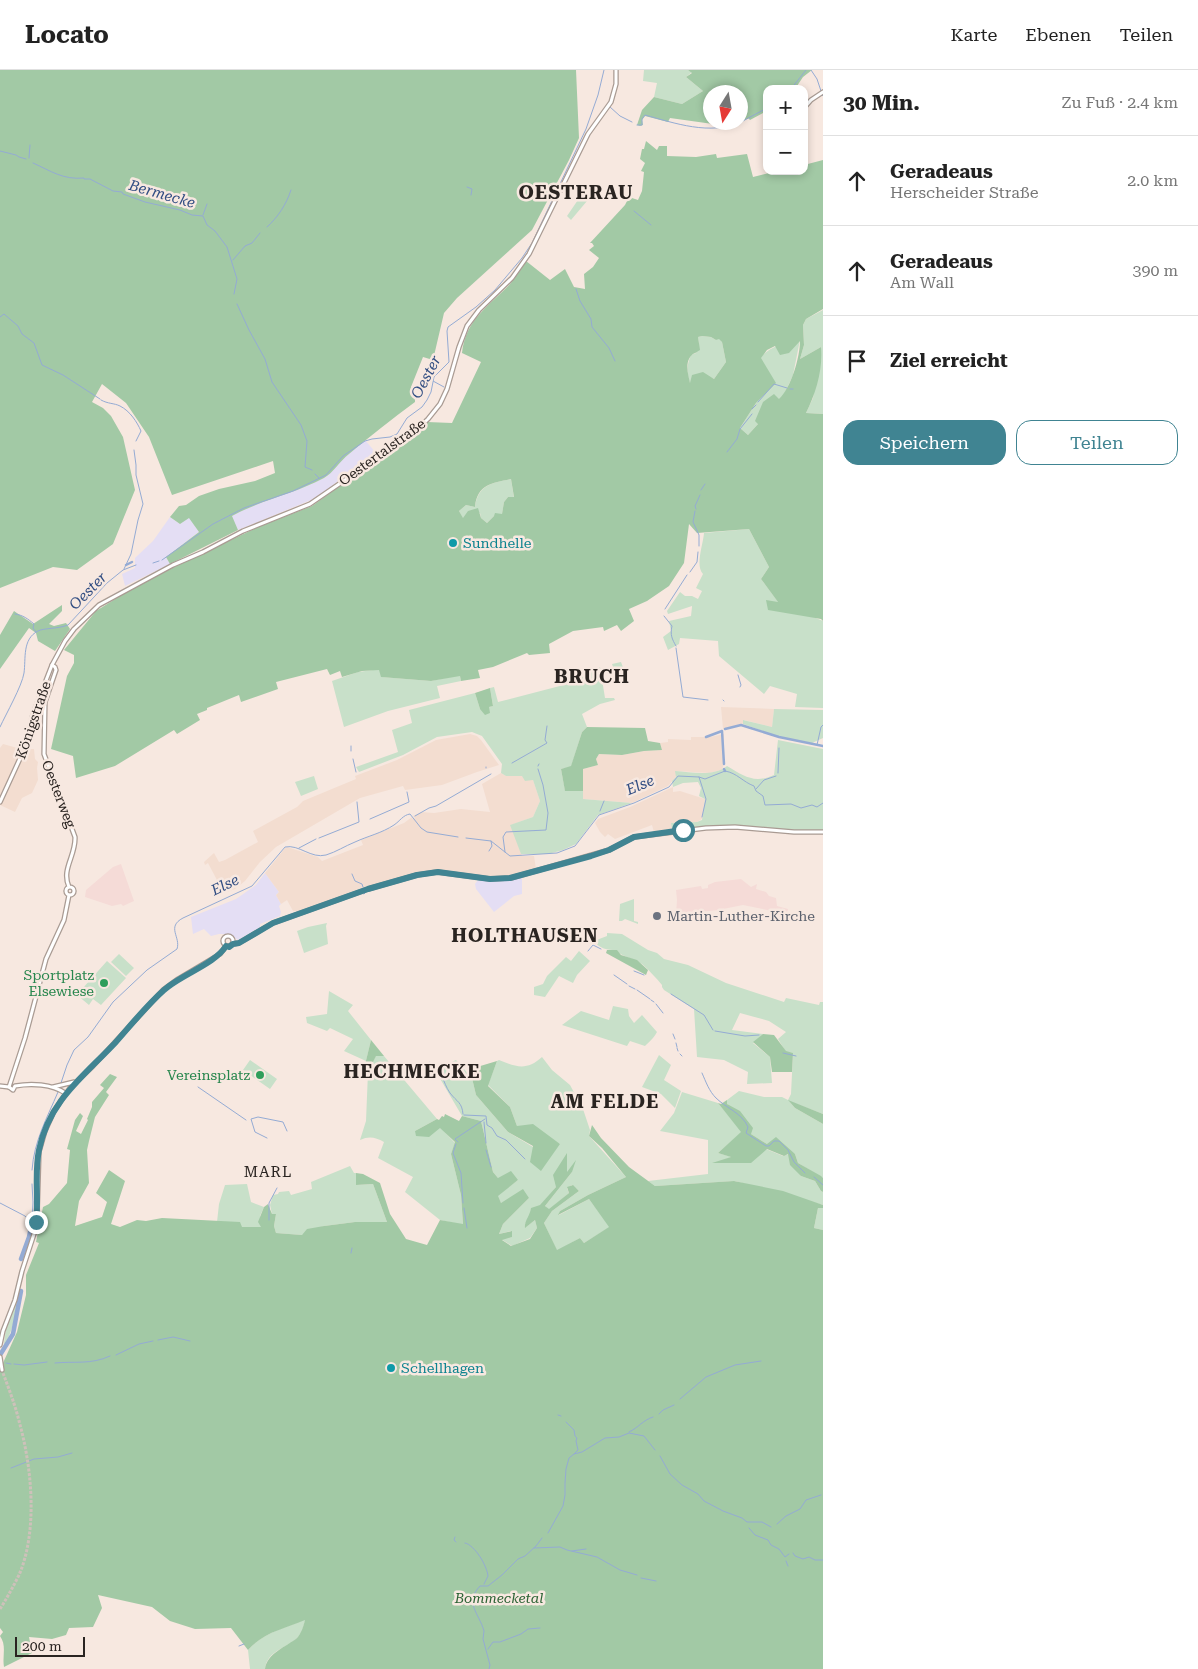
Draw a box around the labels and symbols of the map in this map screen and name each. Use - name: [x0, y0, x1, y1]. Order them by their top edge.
- north arrow: [703, 85, 748, 130]
- water label: Bermecke: [126, 176, 198, 212]
- district label: OESTERAU: [519, 181, 634, 204]
- water label: Oester: [407, 352, 445, 402]
- street label: Oestertalstraße: [336, 415, 429, 489]
- place label: Sundhelle: [463, 535, 532, 551]
- marker: Sundhelle: [447, 537, 459, 549]
- water label: Oester: [65, 568, 111, 614]
- district label: BRUCH: [554, 665, 630, 688]
- street label: Königstraße: [12, 679, 54, 761]
- street label: Oesterweg: [39, 758, 79, 830]
- water label: Else: [622, 771, 657, 799]
- route start: [672, 819, 695, 842]
- water label: Else: [207, 870, 242, 900]
- place label: Martin-Luther-Kirche: [667, 908, 815, 924]
- marker: Martin-Luther-Kirche: [651, 910, 663, 922]
- district label: HOLTHAUSEN: [451, 924, 599, 947]
- place label: Sportplatz Elsewiese: [23, 967, 94, 999]
- marker: Sportplatz Elsewiese: [98, 977, 110, 989]
- district label: HECHMECKE: [343, 1060, 481, 1083]
- place label: Vereinsplatz: [167, 1067, 250, 1083]
- marker: Vereinsplatz: [254, 1069, 266, 1081]
- district label: AM FELDE: [551, 1090, 659, 1113]
- district label: MARL: [244, 1163, 292, 1181]
- route end: [25, 1211, 48, 1234]
- place label: Schellhagen: [401, 1360, 484, 1376]
- marker: Schellhagen: [385, 1362, 397, 1374]
- park label: Bommecketal: [454, 1590, 543, 1606]
- scale bar: [15, 1634, 85, 1657]

